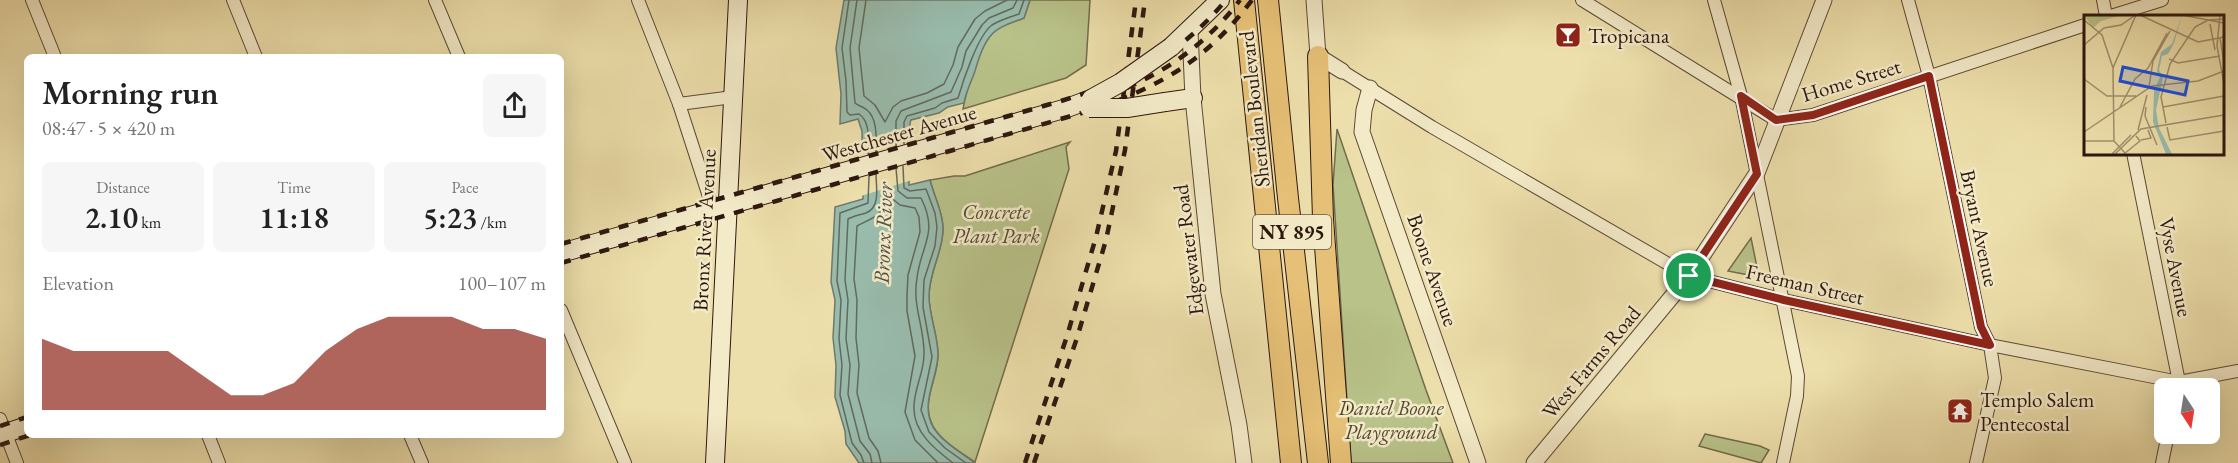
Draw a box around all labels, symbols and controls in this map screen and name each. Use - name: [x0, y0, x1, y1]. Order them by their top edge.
- inset map: [2084, 15, 2223, 154]
- bar icon: Tropicana: [1553, 20, 1583, 50]
- place label: Tropicana: [1588, 22, 1670, 49]
- street label: Sheridan Boulevard: [1232, 29, 1276, 189]
- street label: Home Street: [1798, 52, 1904, 108]
- text: Morning run: [42, 71, 219, 114]
- button: share: [483, 74, 546, 137]
- street label: Westchester Avenue: [819, 98, 979, 168]
- text: 08:47 · 5 × 420 m: [42, 115, 175, 141]
- street label: Bronx River Avenue: [686, 148, 722, 312]
- street label: Bryant Avenue: [1954, 167, 2006, 289]
- text: Distance: [96, 177, 150, 198]
- text: Time: [277, 177, 311, 198]
- text: Pace: [452, 177, 478, 198]
- water label: Bronx River: [867, 180, 899, 285]
- street label: Edgewater Road: [1167, 183, 1209, 317]
- text: 2.10: [85, 198, 138, 237]
- text: 11:18: [259, 198, 329, 237]
- text: 5:23: [423, 198, 477, 237]
- park label: Concrete Plant Park: [952, 198, 1040, 249]
- street label: Boone Avenue: [1401, 210, 1465, 330]
- text: km: [138, 212, 161, 233]
- text: /km: [477, 212, 507, 233]
- road number: NY 895: [1253, 215, 1331, 249]
- street label: Vyse Avenue: [2153, 215, 2199, 319]
- pin: [1663, 250, 1714, 301]
- street label: Freeman Street: [1743, 257, 1867, 311]
- icon: arrive: [1672, 259, 1705, 292]
- text: Elevation: [42, 270, 114, 296]
- text: 100–107 m: [458, 270, 546, 296]
- street label: West Farms Road: [1536, 300, 1646, 424]
- north arrow: [2154, 378, 2220, 444]
- map controls: [2154, 378, 2220, 444]
- place label: Templo Salem Pentecostal: [1980, 386, 2094, 437]
- park label: Daniel Boone Playground: [1337, 394, 1445, 445]
- temple icon: Templo Salem Pentecostal: [1945, 396, 1975, 426]

